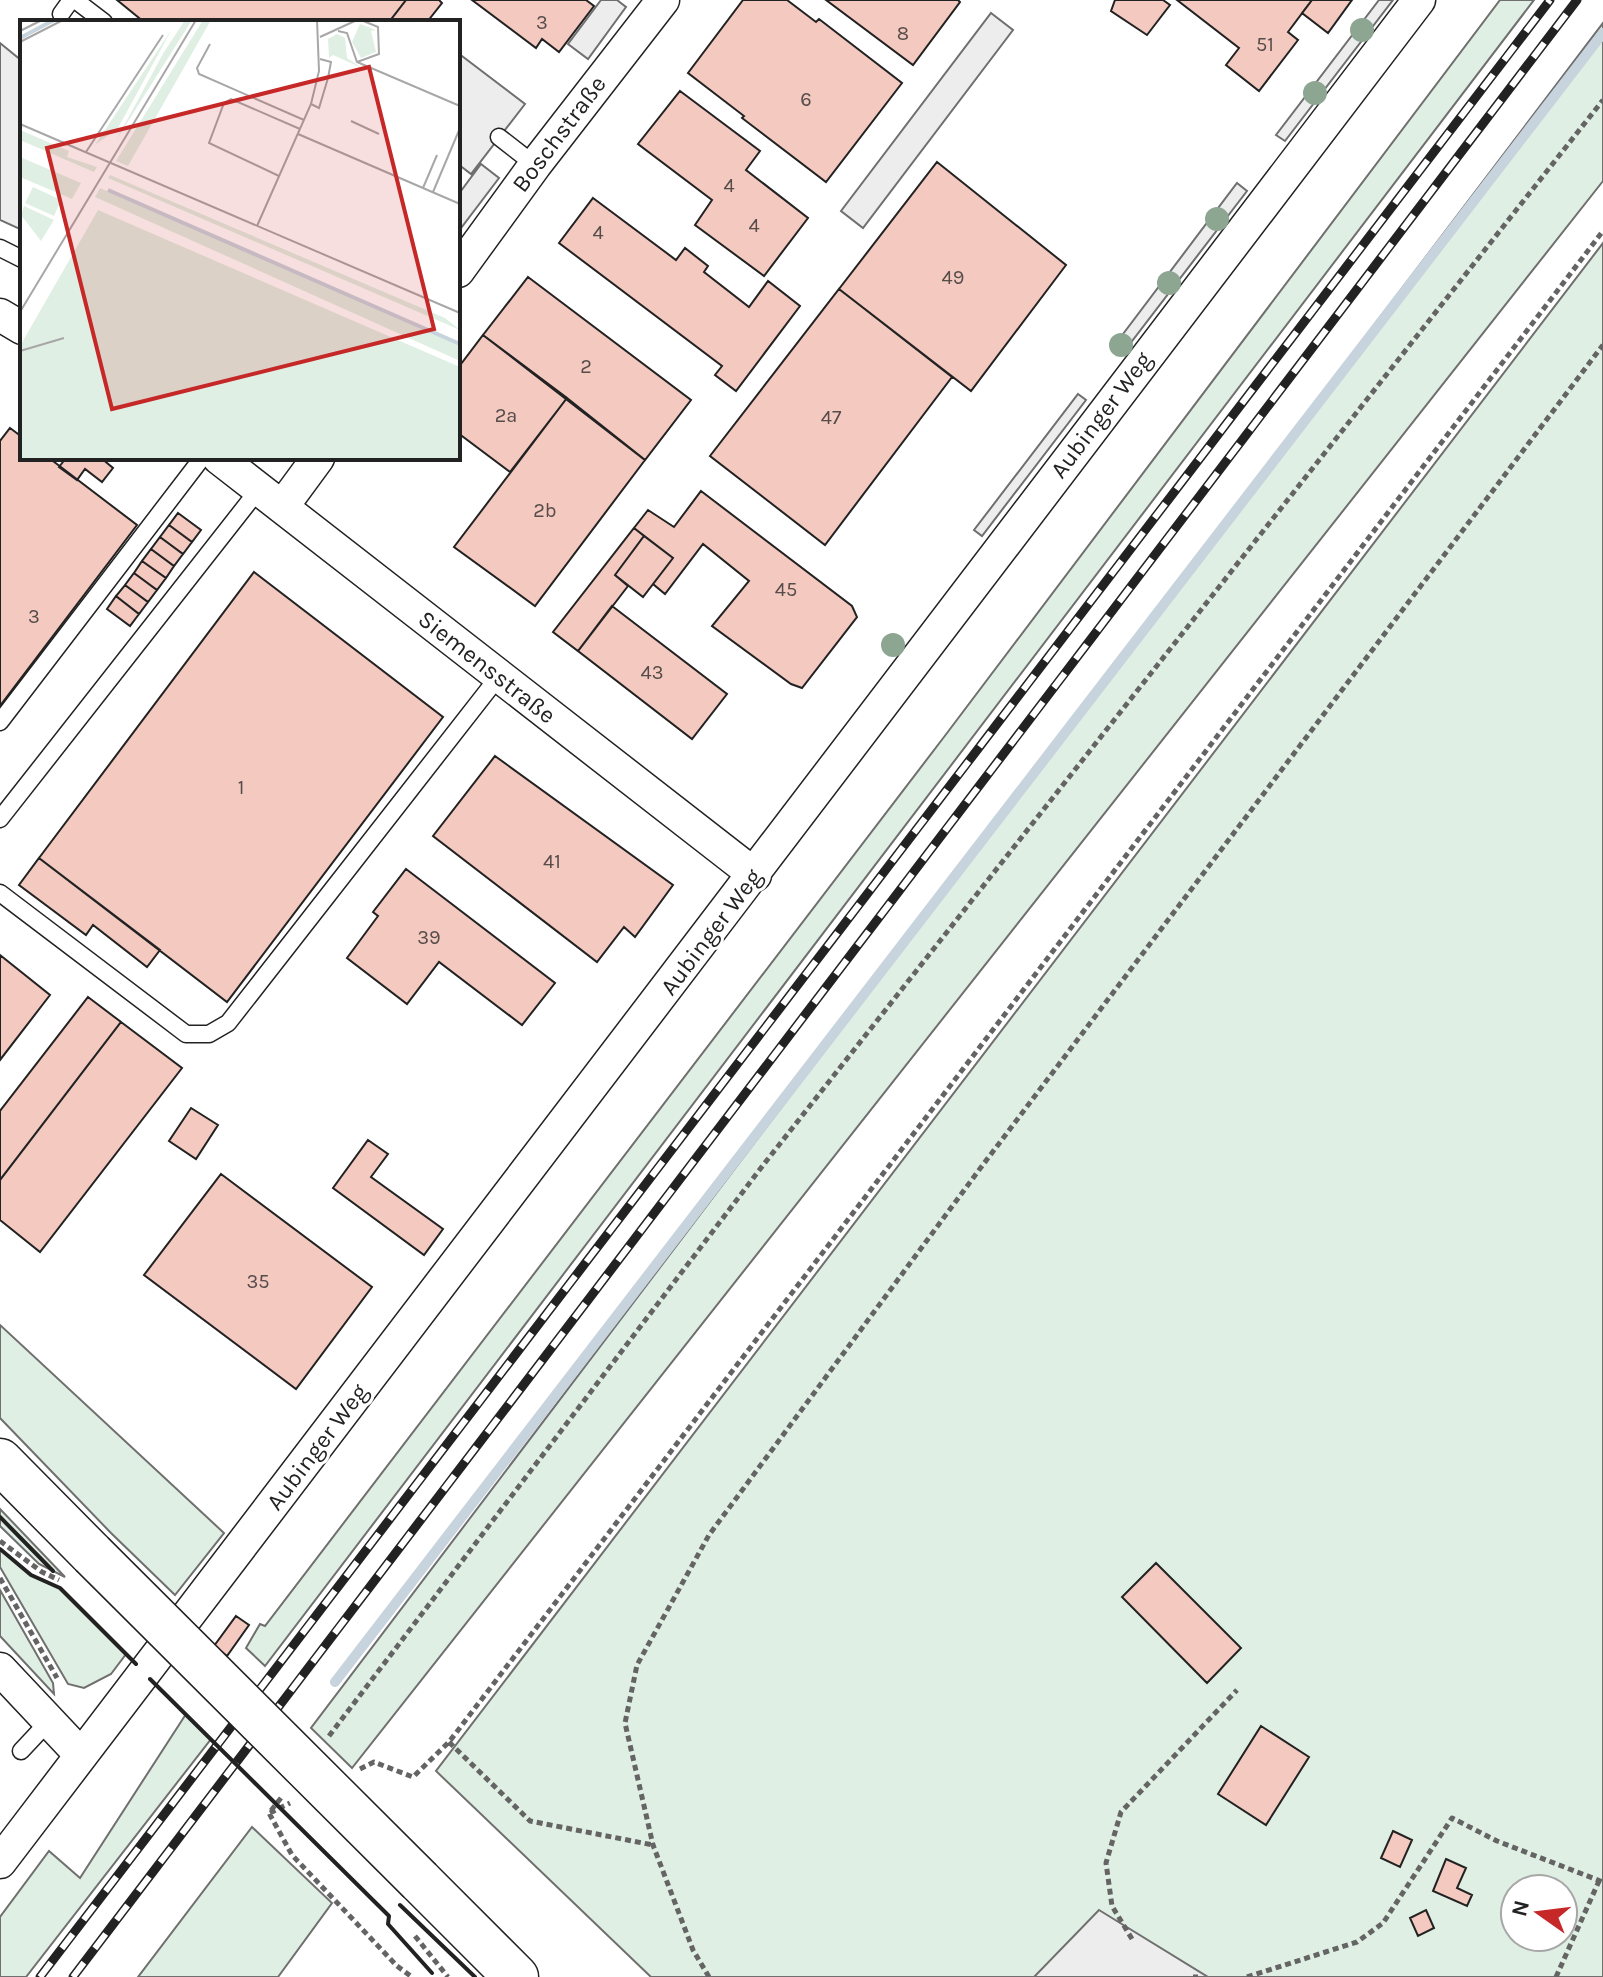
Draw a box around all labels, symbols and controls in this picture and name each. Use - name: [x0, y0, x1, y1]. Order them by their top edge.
- house number: 3: [536, 11, 548, 34]
- inset map: [20, 20, 460, 460]
- house number: 8: [897, 22, 909, 45]
- house number: 51: [1256, 33, 1274, 56]
- street label: Boschstraße: [506, 70, 612, 198]
- house number: 6: [800, 88, 812, 111]
- house number: 4: [723, 174, 735, 197]
- house number: 4: [748, 214, 760, 237]
- house number: 4: [592, 221, 604, 244]
- house number: 49: [942, 266, 964, 289]
- street label: Aubinger Weg: [1044, 346, 1158, 484]
- house number: 2: [580, 355, 592, 378]
- house number: 2a: [495, 404, 517, 427]
- house number: 47: [821, 406, 842, 429]
- house number: 2b: [533, 499, 557, 522]
- house number: 45: [775, 578, 797, 601]
- house number: 3: [28, 605, 40, 628]
- street label: Siemensstraße: [413, 605, 561, 729]
- house number: 43: [641, 661, 663, 684]
- house number: 1: [238, 776, 244, 799]
- house number: 41: [543, 850, 561, 873]
- street label: Aubinger Weg: [654, 863, 768, 1001]
- house number: 39: [417, 926, 441, 949]
- house number: 35: [246, 1270, 270, 1293]
- street label: Aubinger Weg: [260, 1378, 374, 1516]
- north arrow: [1499, 1873, 1579, 1953]
- text: N: [1506, 1898, 1535, 1919]

